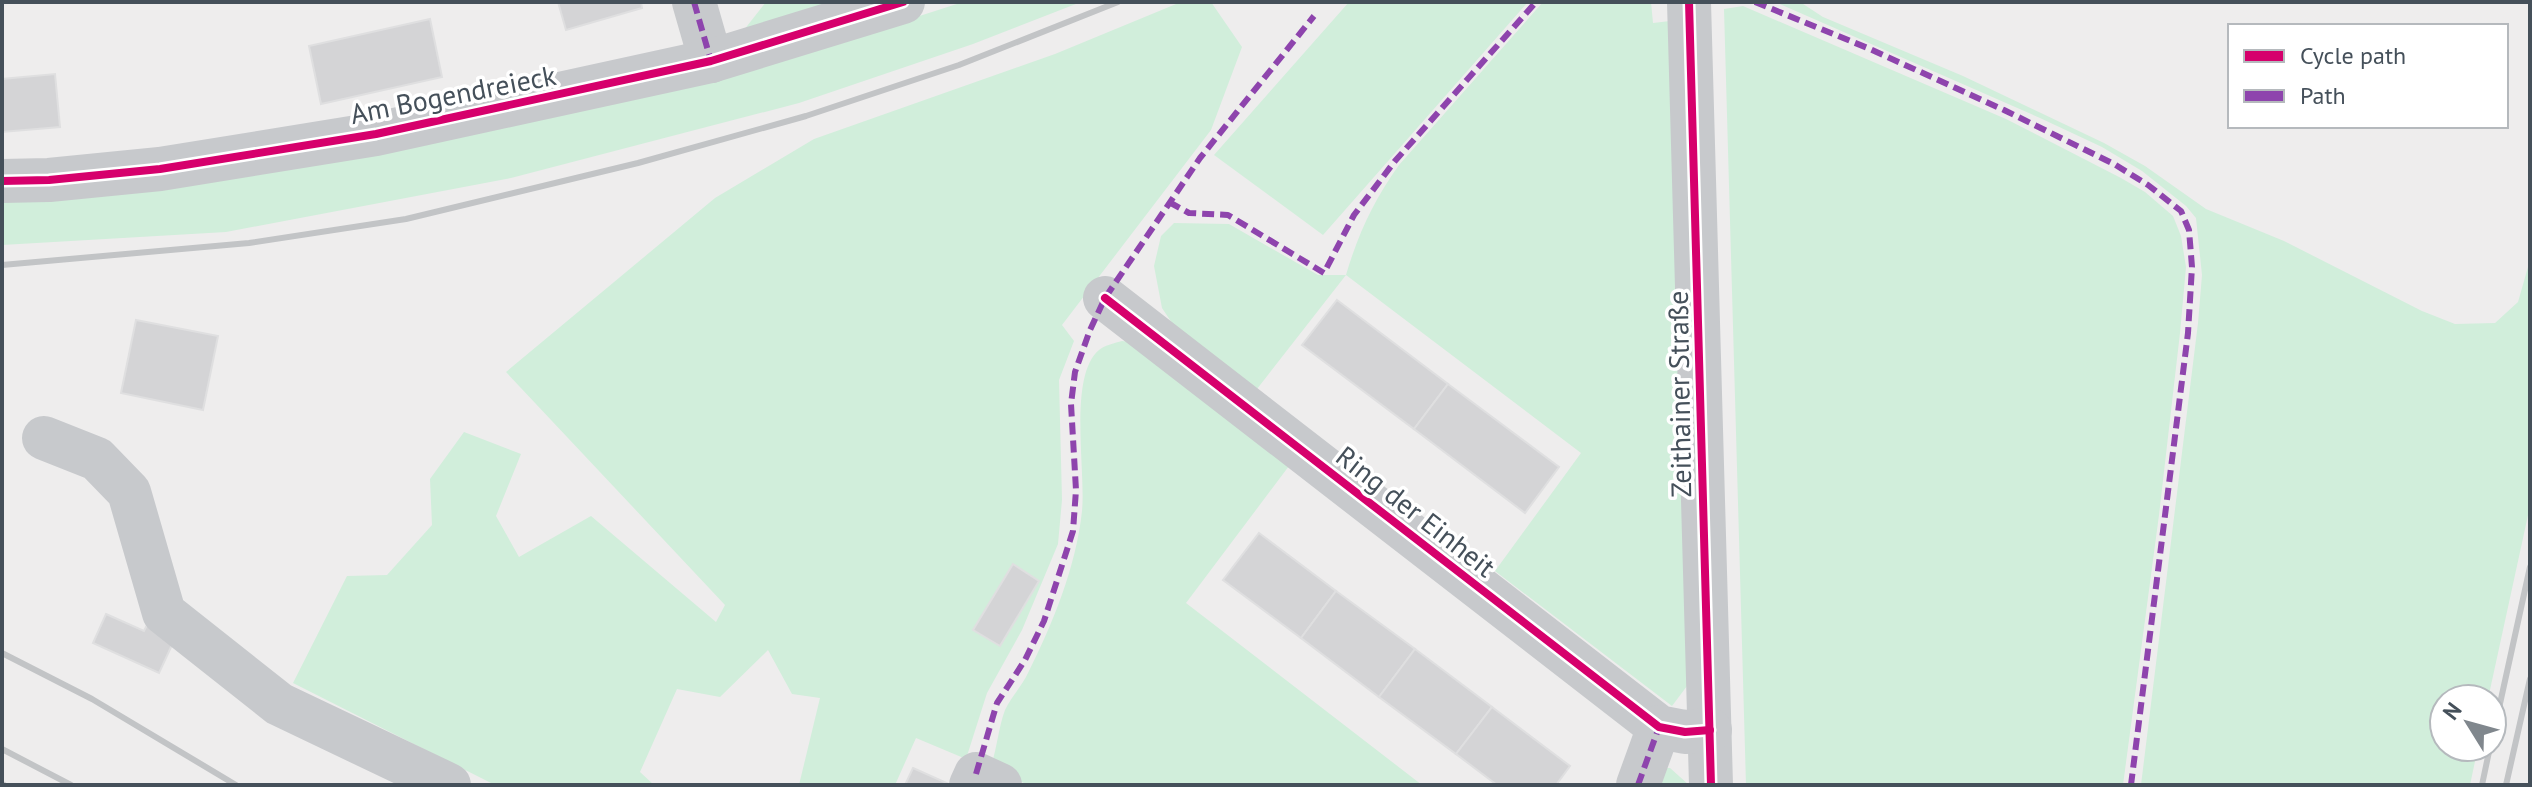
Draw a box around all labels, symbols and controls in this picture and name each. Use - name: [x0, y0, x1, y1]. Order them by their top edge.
- legend: [2228, 24, 2508, 128]
- text: Cycle path: [2300, 40, 2406, 71]
- street label: Am Bogendreieck: [347, 56, 560, 132]
- text: Path: [2300, 80, 2346, 111]
- street label: Zeithainer Straße: [1659, 290, 1699, 498]
- street label: Ring der Einheit: [1329, 437, 1504, 585]
- north arrow: [2428, 683, 2508, 763]
- text: N: [2436, 697, 2468, 725]

